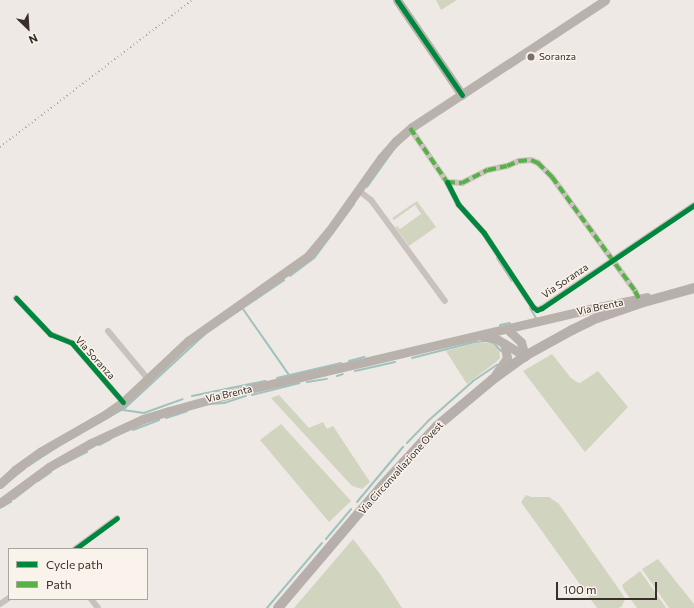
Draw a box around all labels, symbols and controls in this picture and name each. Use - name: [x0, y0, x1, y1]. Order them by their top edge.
- north arrow: [8, 8, 48, 48]
- text: N: [27, 32, 40, 47]
- place label: Soranza: [539, 51, 576, 63]
- marker: Soranza: [526, 52, 536, 62]
- street label: Via Soranza: [539, 261, 591, 301]
- street label: Via Brenta: [576, 296, 624, 318]
- street label: Via Soranza: [73, 334, 117, 382]
- street label: Via Brenta: [205, 383, 253, 405]
- street label: Via Circonvallazione Ovest: [356, 419, 446, 517]
- legend: [8, 548, 148, 600]
- text: Cycle path: [46, 557, 103, 571]
- scale bar: [558, 574, 659, 600]
- text: Path: [46, 577, 72, 591]
- text: 100 m: [563, 582, 597, 596]

